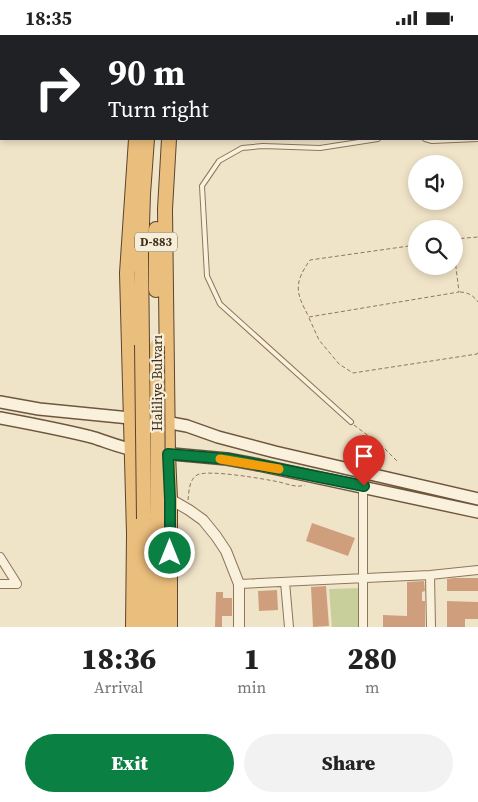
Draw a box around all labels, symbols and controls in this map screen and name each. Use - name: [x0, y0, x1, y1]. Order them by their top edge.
- text: 18:35: [25, 5, 72, 31]
- text: 90 m: [108, 49, 185, 97]
- icon: right: [25, 55, 90, 120]
- text: Turn right: [108, 94, 209, 124]
- map controls: [408, 155, 463, 275]
- button: sound: [408, 155, 463, 210]
- button: search: [408, 220, 463, 275]
- road number: D-883: [135, 233, 177, 251]
- street label: Haliliye Bulvarı: [147, 335, 167, 431]
- pin: [343, 435, 385, 486]
- icon: arrive: [350, 442, 378, 470]
- position arrow: [143, 526, 195, 578]
- text: 18:36: [81, 638, 156, 679]
- text: 1: [243, 638, 260, 679]
- text: 280: [347, 638, 397, 679]
- text: Arrival: [94, 676, 143, 698]
- text: min: [237, 676, 266, 698]
- text: m: [365, 676, 379, 698]
- button: Exit: [25, 734, 234, 792]
- button: Share: [244, 734, 453, 792]

